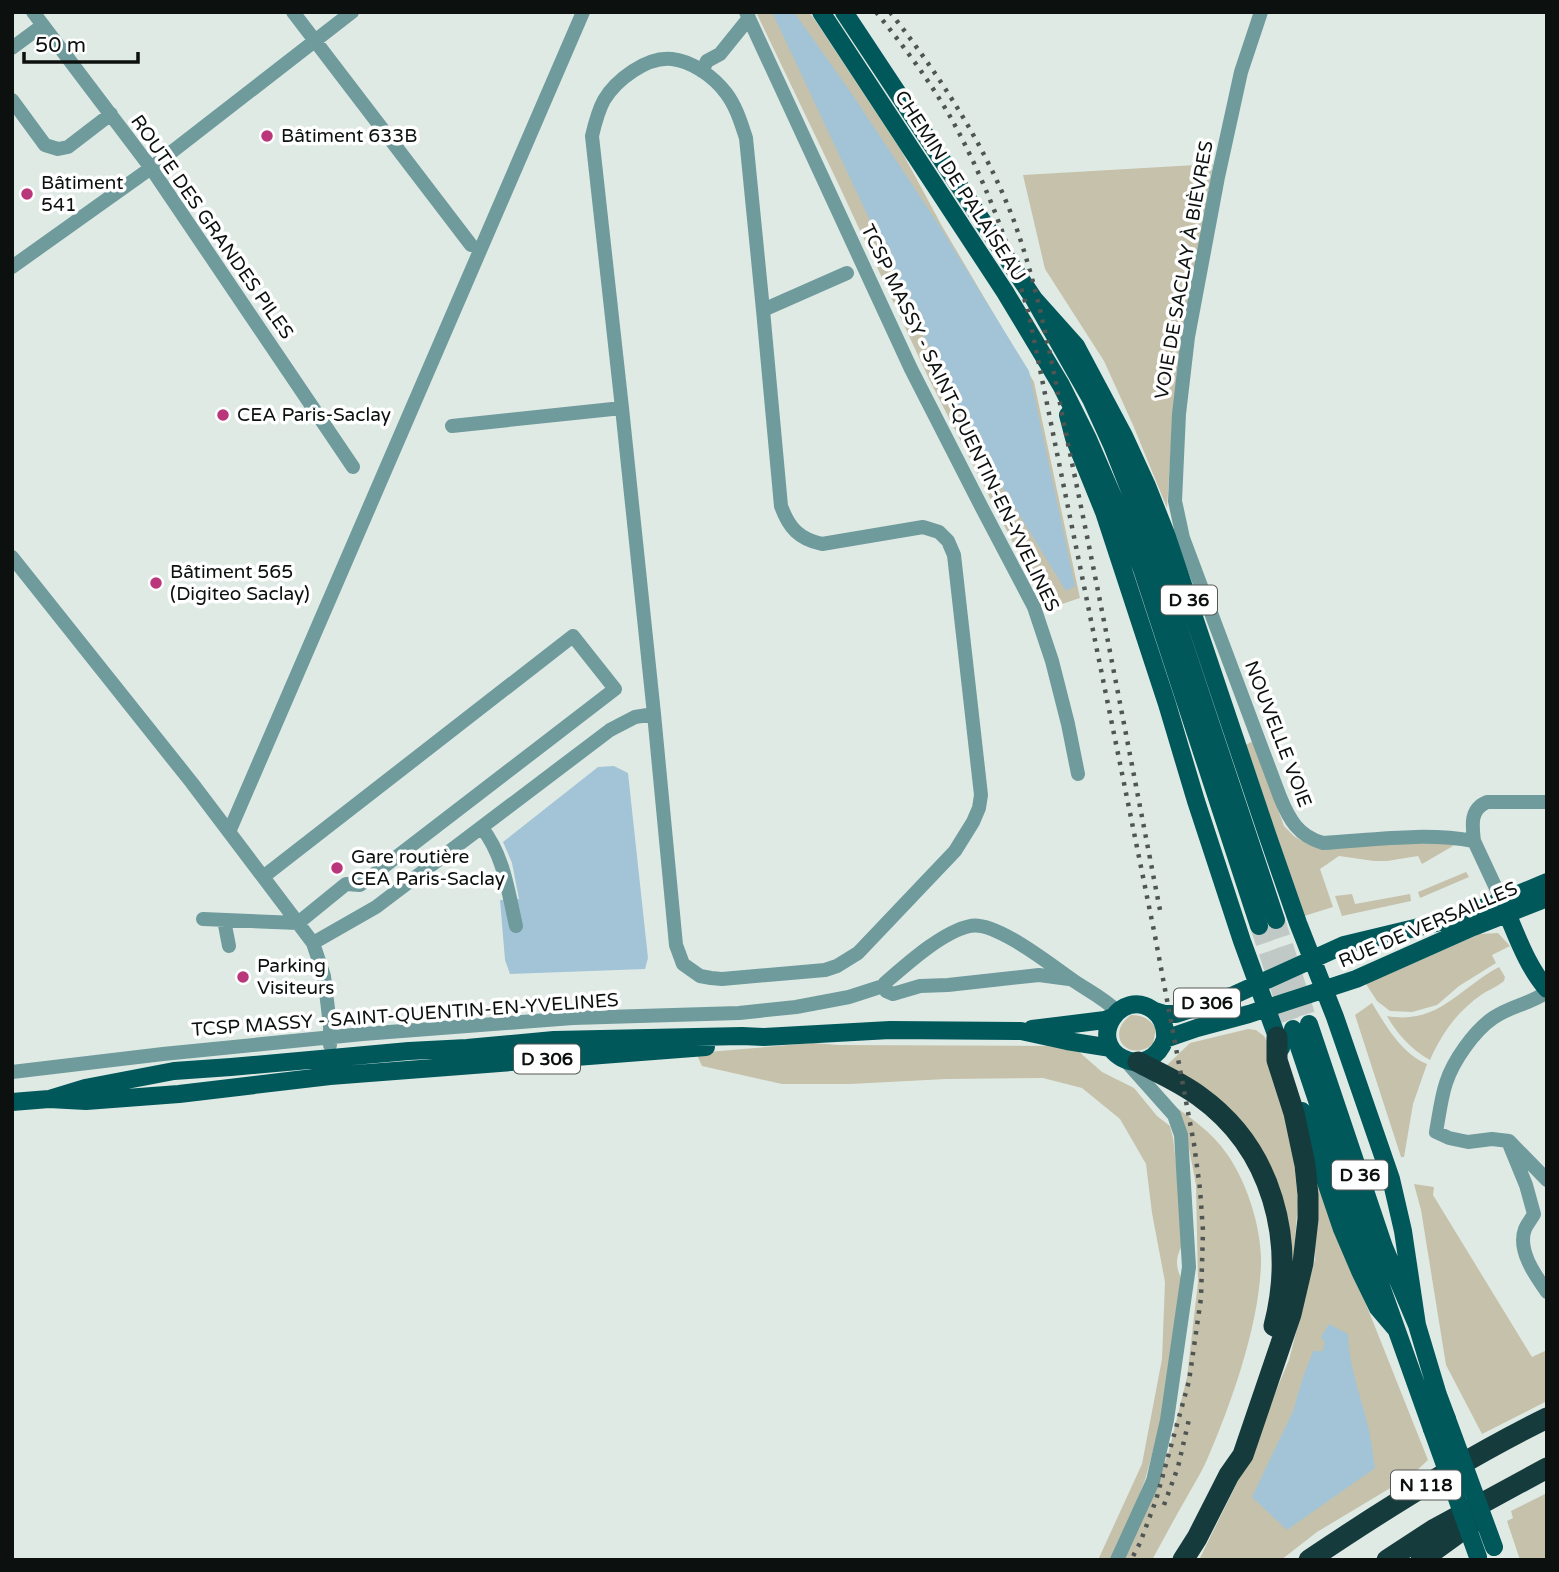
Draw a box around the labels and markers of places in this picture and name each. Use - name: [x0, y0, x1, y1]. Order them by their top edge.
- place label: Bâtiment 633B: [281, 125, 417, 147]
- marker: Bâtiment 633B: [259, 128, 275, 144]
- place label: Bâtiment 541: [41, 172, 123, 216]
- marker: Bâtiment 541: [19, 186, 35, 202]
- place label: CEA Paris-Saclay: [237, 404, 391, 426]
- marker: CEA Paris-Saclay: [215, 407, 231, 423]
- place label: Bâtiment 565 (Digiteo Saclay): [170, 561, 310, 605]
- marker: Bâtiment 565 (Digiteo Saclay): [148, 575, 164, 591]
- place label: Gare routière CEA Paris-Saclay: [351, 846, 505, 890]
- marker: Gare routière CEA Paris-Saclay: [329, 860, 345, 876]
- place label: Parking Visiteurs: [257, 955, 334, 999]
- marker: Parking Visiteurs: [235, 969, 251, 985]

